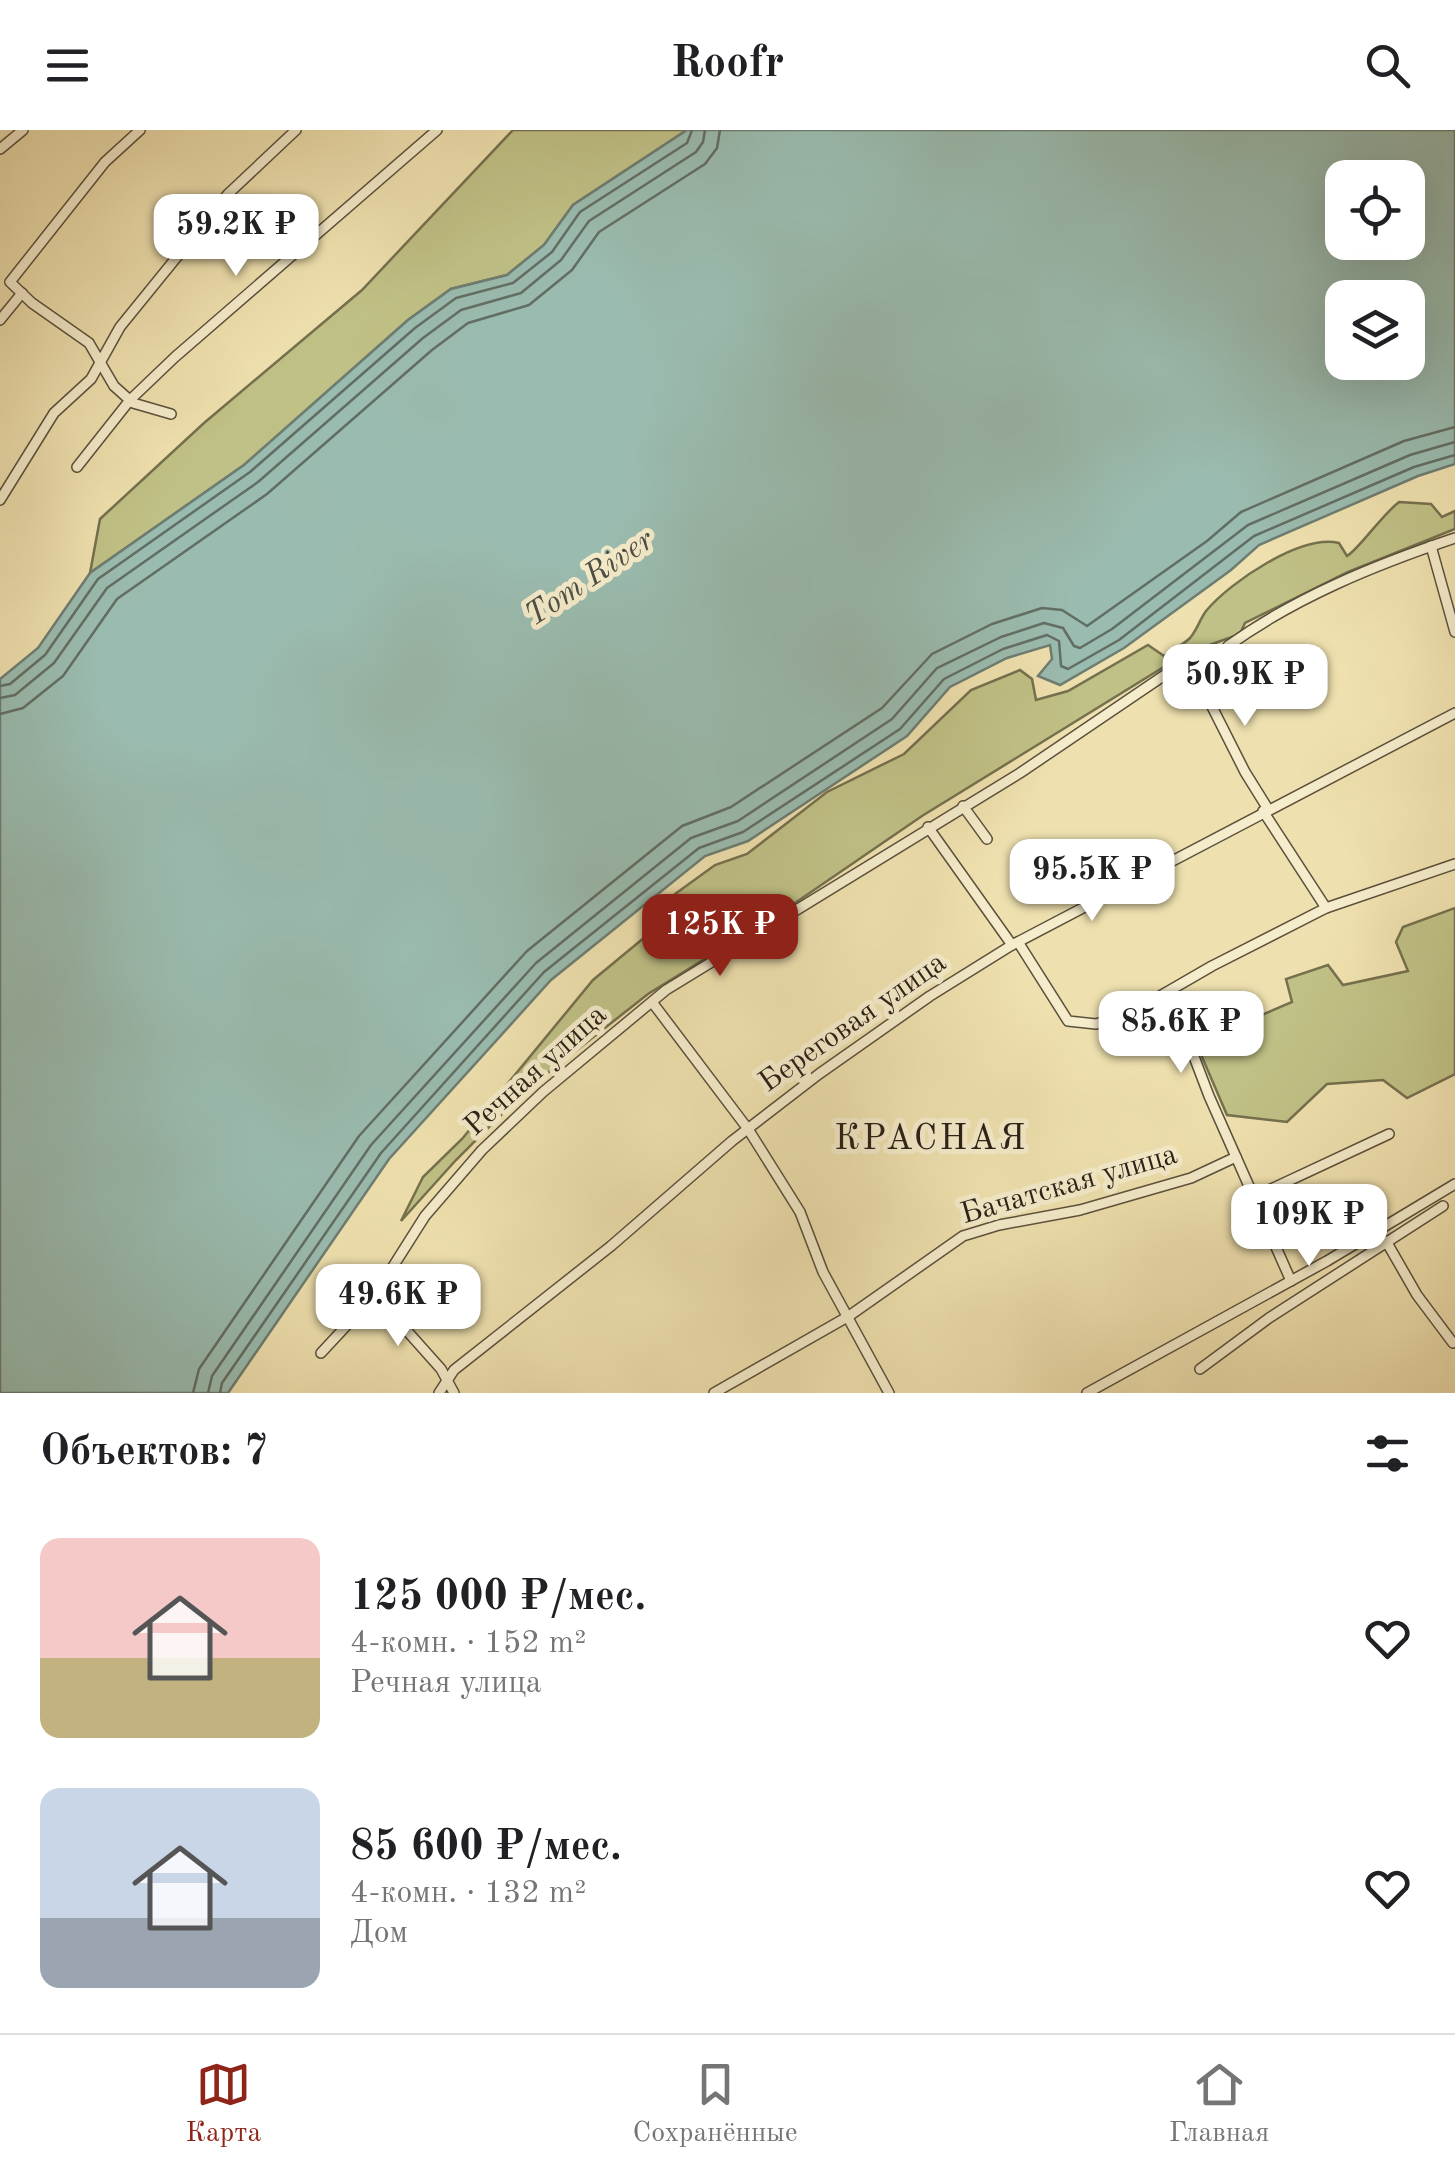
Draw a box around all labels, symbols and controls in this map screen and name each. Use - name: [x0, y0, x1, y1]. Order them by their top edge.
- icon: menu: [40, 38, 95, 93]
- icon: search: [1360, 38, 1415, 93]
- text: Roofr: [671, 42, 784, 87]
- map controls: [1325, 160, 1425, 380]
- button: locate: [1325, 160, 1425, 260]
- pin: 59.2K ₽: [144, 194, 328, 279]
- text: 59.2K ₽: [176, 210, 296, 242]
- button: layers: [1325, 280, 1425, 380]
- water label: Tom River: [520, 524, 661, 633]
- pin: 50.9K ₽: [1153, 644, 1337, 729]
- text: 50.9K ₽: [1185, 660, 1305, 692]
- pin: 95.5K ₽: [1000, 839, 1184, 924]
- text: 95.5K ₽: [1032, 855, 1152, 887]
- pin: 125K ₽: [639, 894, 801, 979]
- text: 125K ₽: [664, 910, 776, 942]
- street label: Береговая улица: [754, 947, 952, 1099]
- pin: 85.6K ₽: [1089, 991, 1273, 1076]
- street label: Речная улица: [459, 1000, 613, 1142]
- text: 85.6K ₽: [1121, 1007, 1241, 1039]
- district label: КРАСНАЯ: [834, 1122, 1028, 1157]
- street label: Бачатская улица: [957, 1140, 1181, 1230]
- pin: 109K ₽: [1228, 1184, 1390, 1269]
- text: 109K ₽: [1253, 1200, 1365, 1232]
- pin: 49.6K ₽: [306, 1264, 490, 1349]
- text: 49.6K ₽: [338, 1280, 458, 1312]
- icon: filters: [1360, 1426, 1415, 1481]
- text: Объектов: 7: [40, 1432, 268, 1474]
- text: 125 000 ₽/мес.: [350, 1577, 646, 1619]
- icon: home: [120, 1578, 240, 1698]
- icon: heart: [1360, 1611, 1415, 1666]
- text: 4-комн. · 152 m²: [350, 1628, 586, 1660]
- text: Речная улица: [350, 1668, 542, 1700]
- text: 85 600 ₽/мес.: [350, 1827, 622, 1869]
- icon: home: [120, 1828, 240, 1948]
- icon: heart: [1360, 1861, 1415, 1916]
- text: 4-комн. · 132 m²: [350, 1878, 586, 1910]
- text: Дом: [350, 1918, 408, 1950]
- tab: Карта: [186, 2057, 261, 2152]
- tab: Сохранённые: [632, 2057, 798, 2152]
- tab: Главная: [1169, 2057, 1269, 2152]

